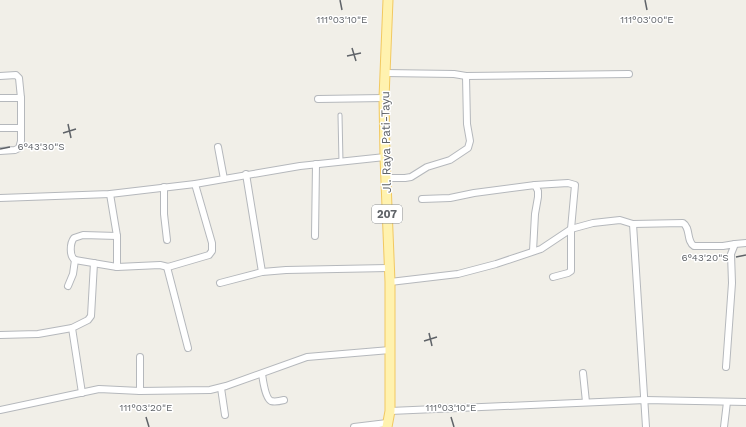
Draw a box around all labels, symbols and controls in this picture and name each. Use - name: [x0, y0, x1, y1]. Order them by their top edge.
- text: 111°03'10"E: [316, 14, 368, 25]
- text: 111°03'00"E: [620, 14, 674, 25]
- street label: Jl. Raya Pati-Tayu: [378, 91, 394, 193]
- text: 6°43'30"S: [17, 141, 65, 152]
- road number: 207: [372, 205, 402, 223]
- text: 6°43'20"S: [681, 252, 729, 263]
- text: 111°03'20"E: [120, 402, 172, 413]
- text: 111°03'10"E: [425, 402, 477, 413]

